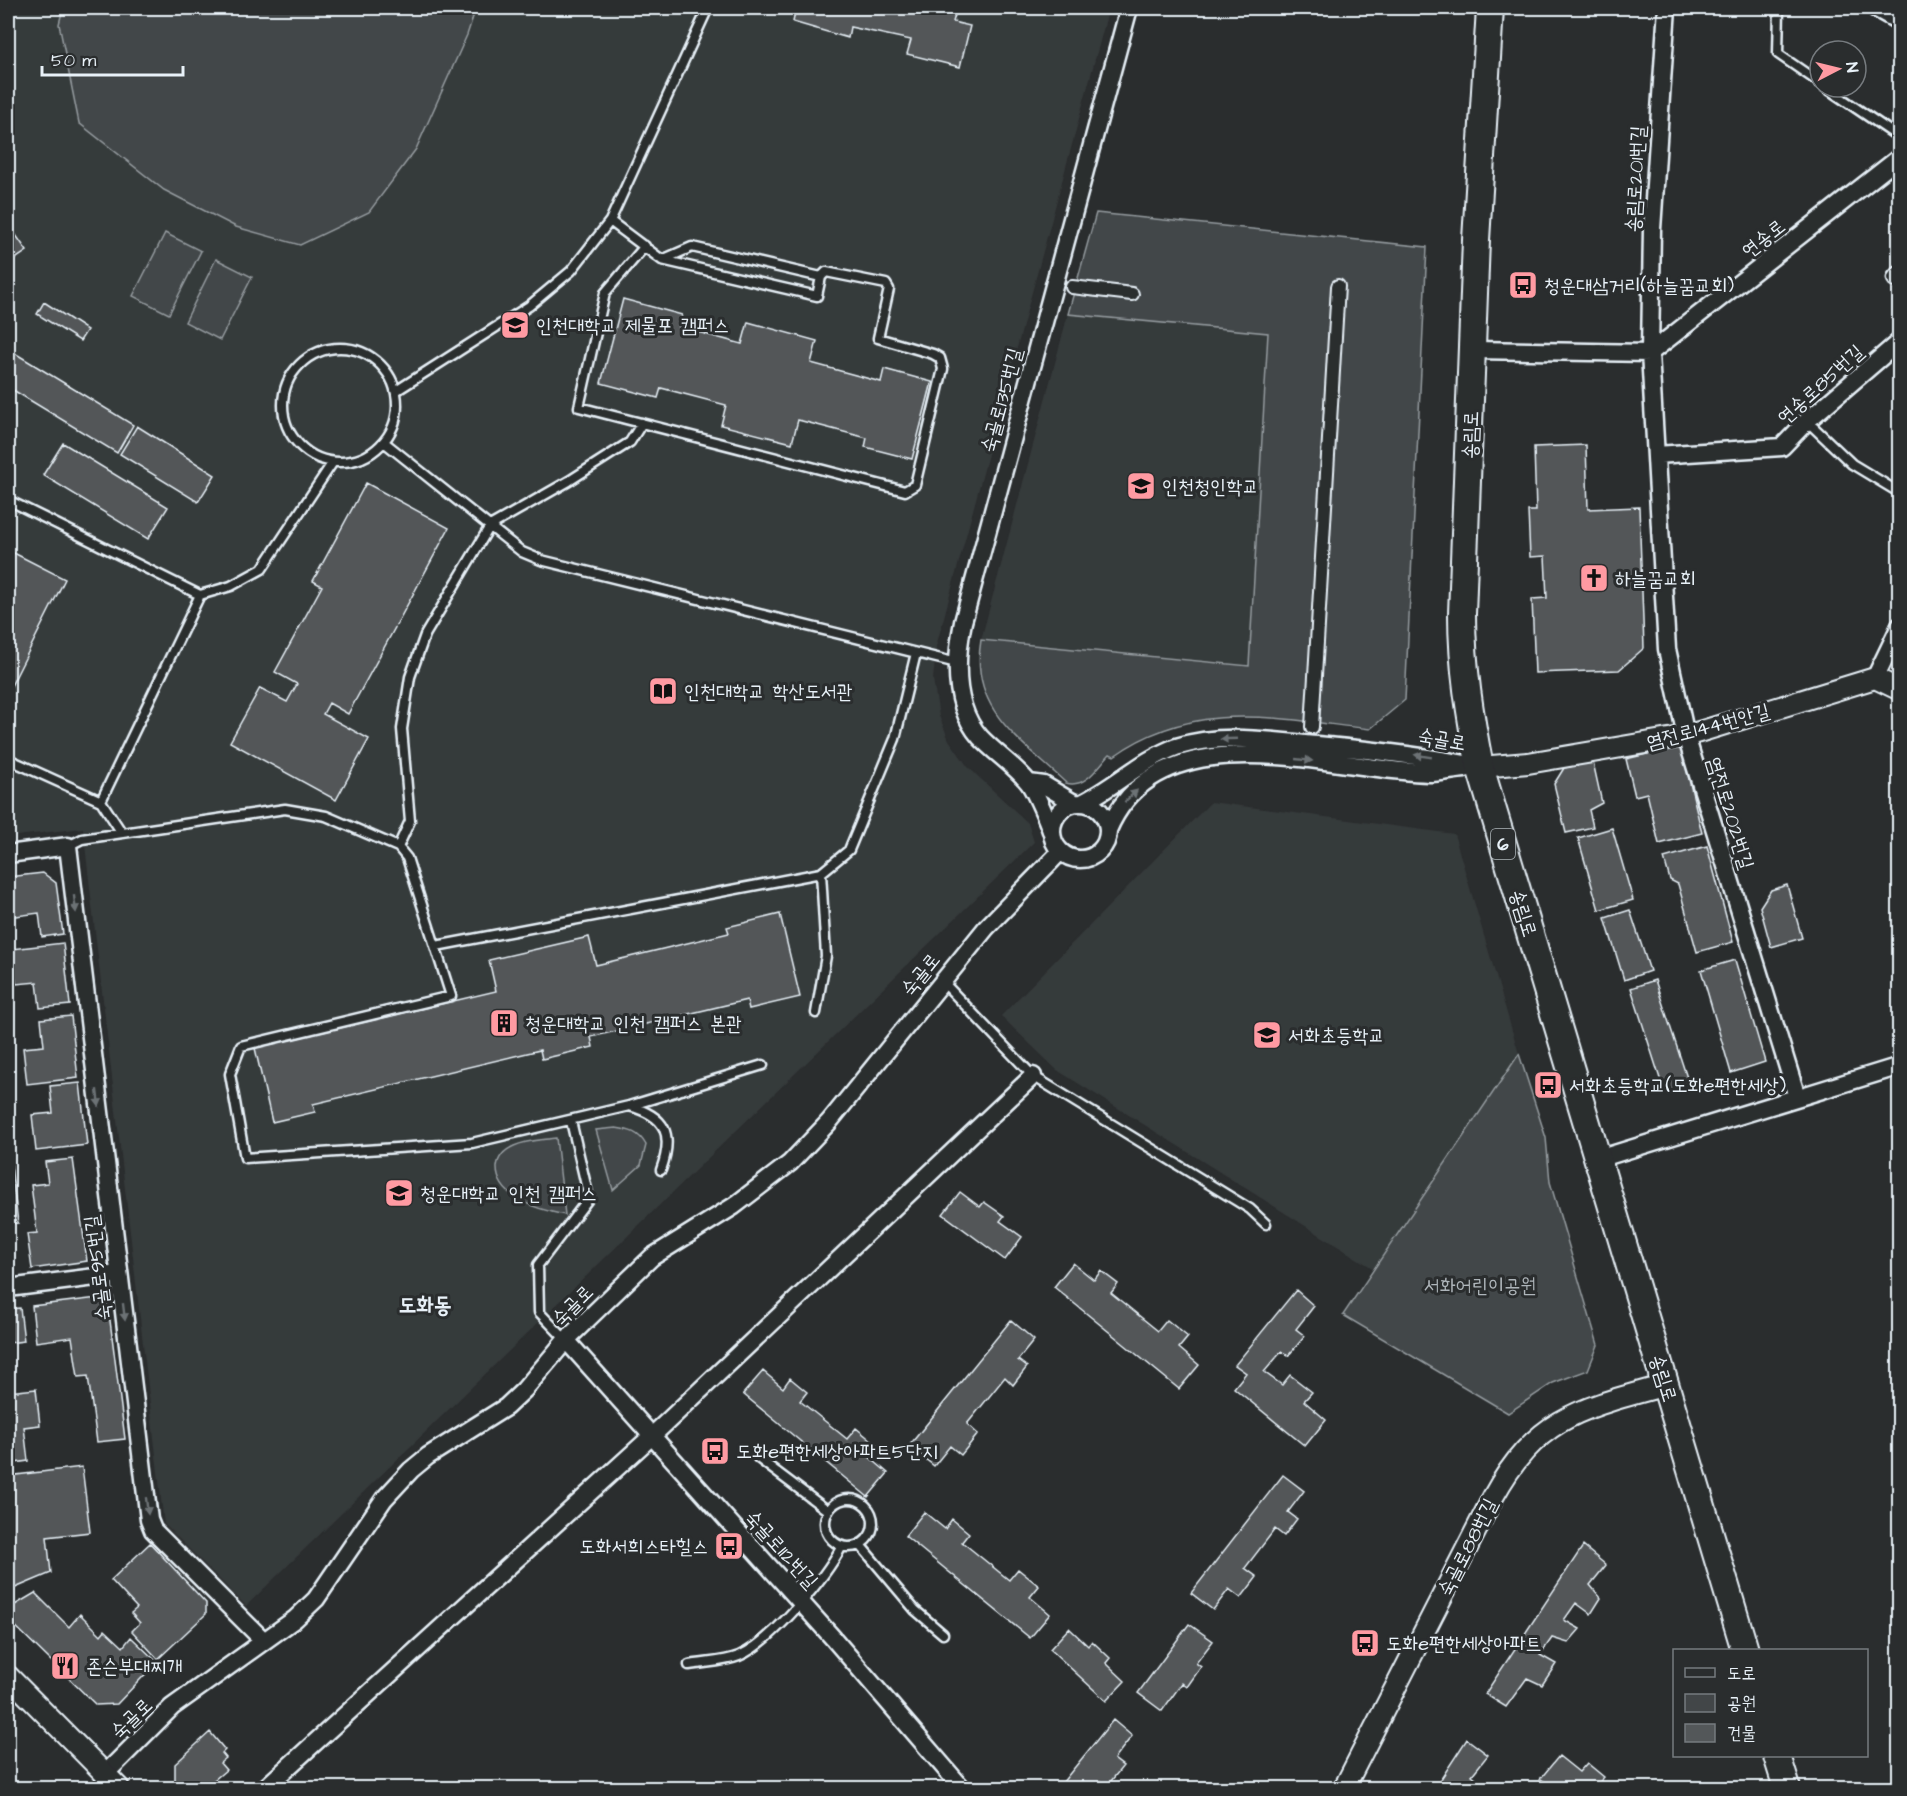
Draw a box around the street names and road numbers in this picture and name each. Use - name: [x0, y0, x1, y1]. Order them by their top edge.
- street label: 송림로201번길: [1619, 125, 1653, 233]
- street label: 연송로: [1736, 213, 1791, 265]
- street label: 연송로85번길: [1771, 338, 1870, 431]
- street label: 숙골로135번길: [975, 345, 1029, 456]
- street label: 송림로: [1456, 410, 1486, 460]
- street label: 염전로144번안길: [1644, 697, 1773, 757]
- street label: 숙골로: [1416, 722, 1468, 758]
- street label: 염전로202번길: [1700, 754, 1760, 873]
- road number: 6: [1491, 829, 1515, 859]
- street label: 송림로: [1503, 886, 1543, 940]
- street label: 숙골로: [895, 947, 947, 1002]
- street label: 숙골로95번길: [78, 1214, 118, 1322]
- street label: 숙골로: [546, 1279, 600, 1333]
- street label: 송림로: [1643, 1351, 1683, 1405]
- street label: 숙골로88번길: [1431, 1494, 1505, 1601]
- street label: 숙골로112번길: [738, 1504, 824, 1595]
- street label: 숙골로: [105, 1692, 159, 1746]

